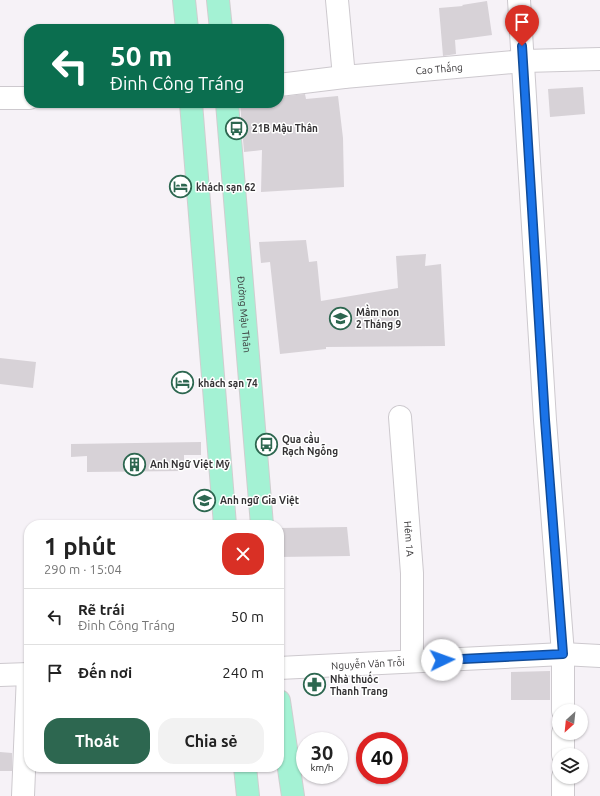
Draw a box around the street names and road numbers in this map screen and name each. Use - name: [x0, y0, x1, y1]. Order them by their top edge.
- street label: Cao Thắng: [415, 61, 463, 77]
- street label: Đường Mậu Thân: [235, 276, 253, 353]
- street label: Hẻm 1A: [402, 520, 416, 557]
- street label: Nguyễn Văn Trỗi: [331, 656, 405, 671]

